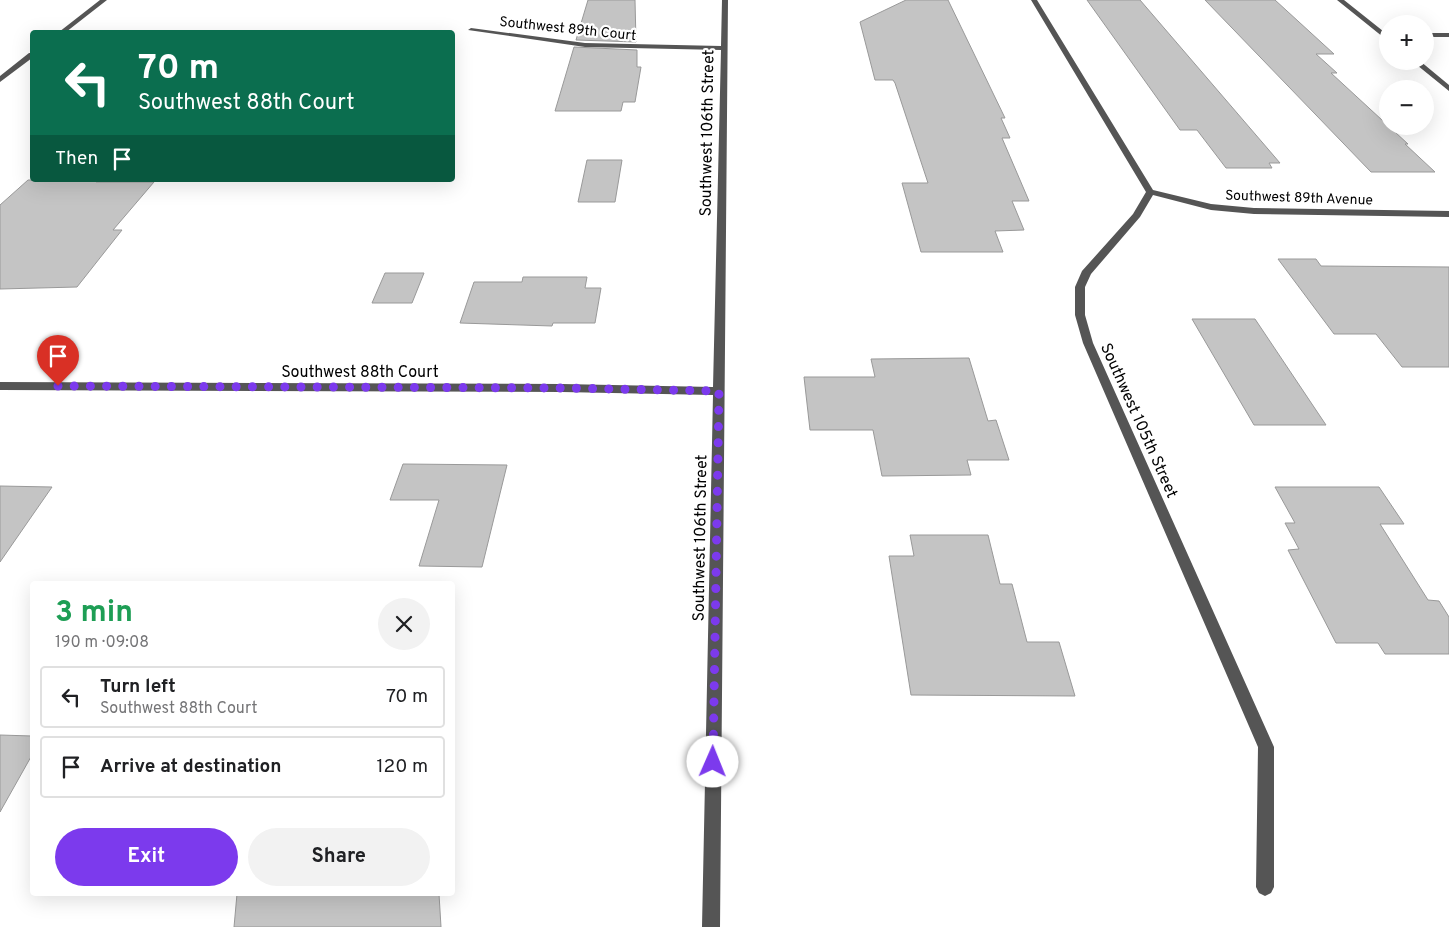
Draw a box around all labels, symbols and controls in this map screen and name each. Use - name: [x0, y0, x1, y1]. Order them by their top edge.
- street label: Southwest 89th Court: [499, 14, 637, 45]
- map controls: [1379, 15, 1434, 135]
- button: +: [1379, 15, 1434, 70]
- text: 70 m: [138, 47, 219, 91]
- street label: Southwest 106th Street: [697, 49, 719, 217]
- icon: left: [55, 50, 120, 115]
- button: −: [1379, 80, 1434, 135]
- text: Southwest 88th Court: [138, 90, 354, 117]
- icon: arrive: [108, 145, 136, 173]
- text: Then: [55, 147, 98, 171]
- street label: Southwest 89th Avenue: [1225, 187, 1373, 210]
- pin: [37, 335, 79, 386]
- street label: Southwest 105th Street: [1095, 340, 1181, 501]
- icon: arrive: [44, 342, 72, 370]
- street label: Southwest 88th Court: [281, 363, 439, 383]
- street label: Southwest 106th Street: [690, 454, 712, 622]
- text: 3 min: [55, 595, 133, 632]
- button: close: [378, 598, 430, 650]
- text: 190 m · 09:08: [55, 633, 149, 653]
- text: Turn left: [100, 675, 176, 699]
- icon: left: [57, 683, 85, 711]
- text: 70 m: [386, 685, 428, 709]
- text: Southwest 88th Court: [100, 699, 257, 719]
- position arrow: [686, 735, 738, 787]
- icon: arrive: [57, 753, 85, 781]
- text: Arrive at destination: [100, 755, 281, 779]
- text: 120 m: [377, 755, 428, 779]
- button: Exit: [55, 828, 238, 886]
- button: Share: [248, 828, 430, 886]

